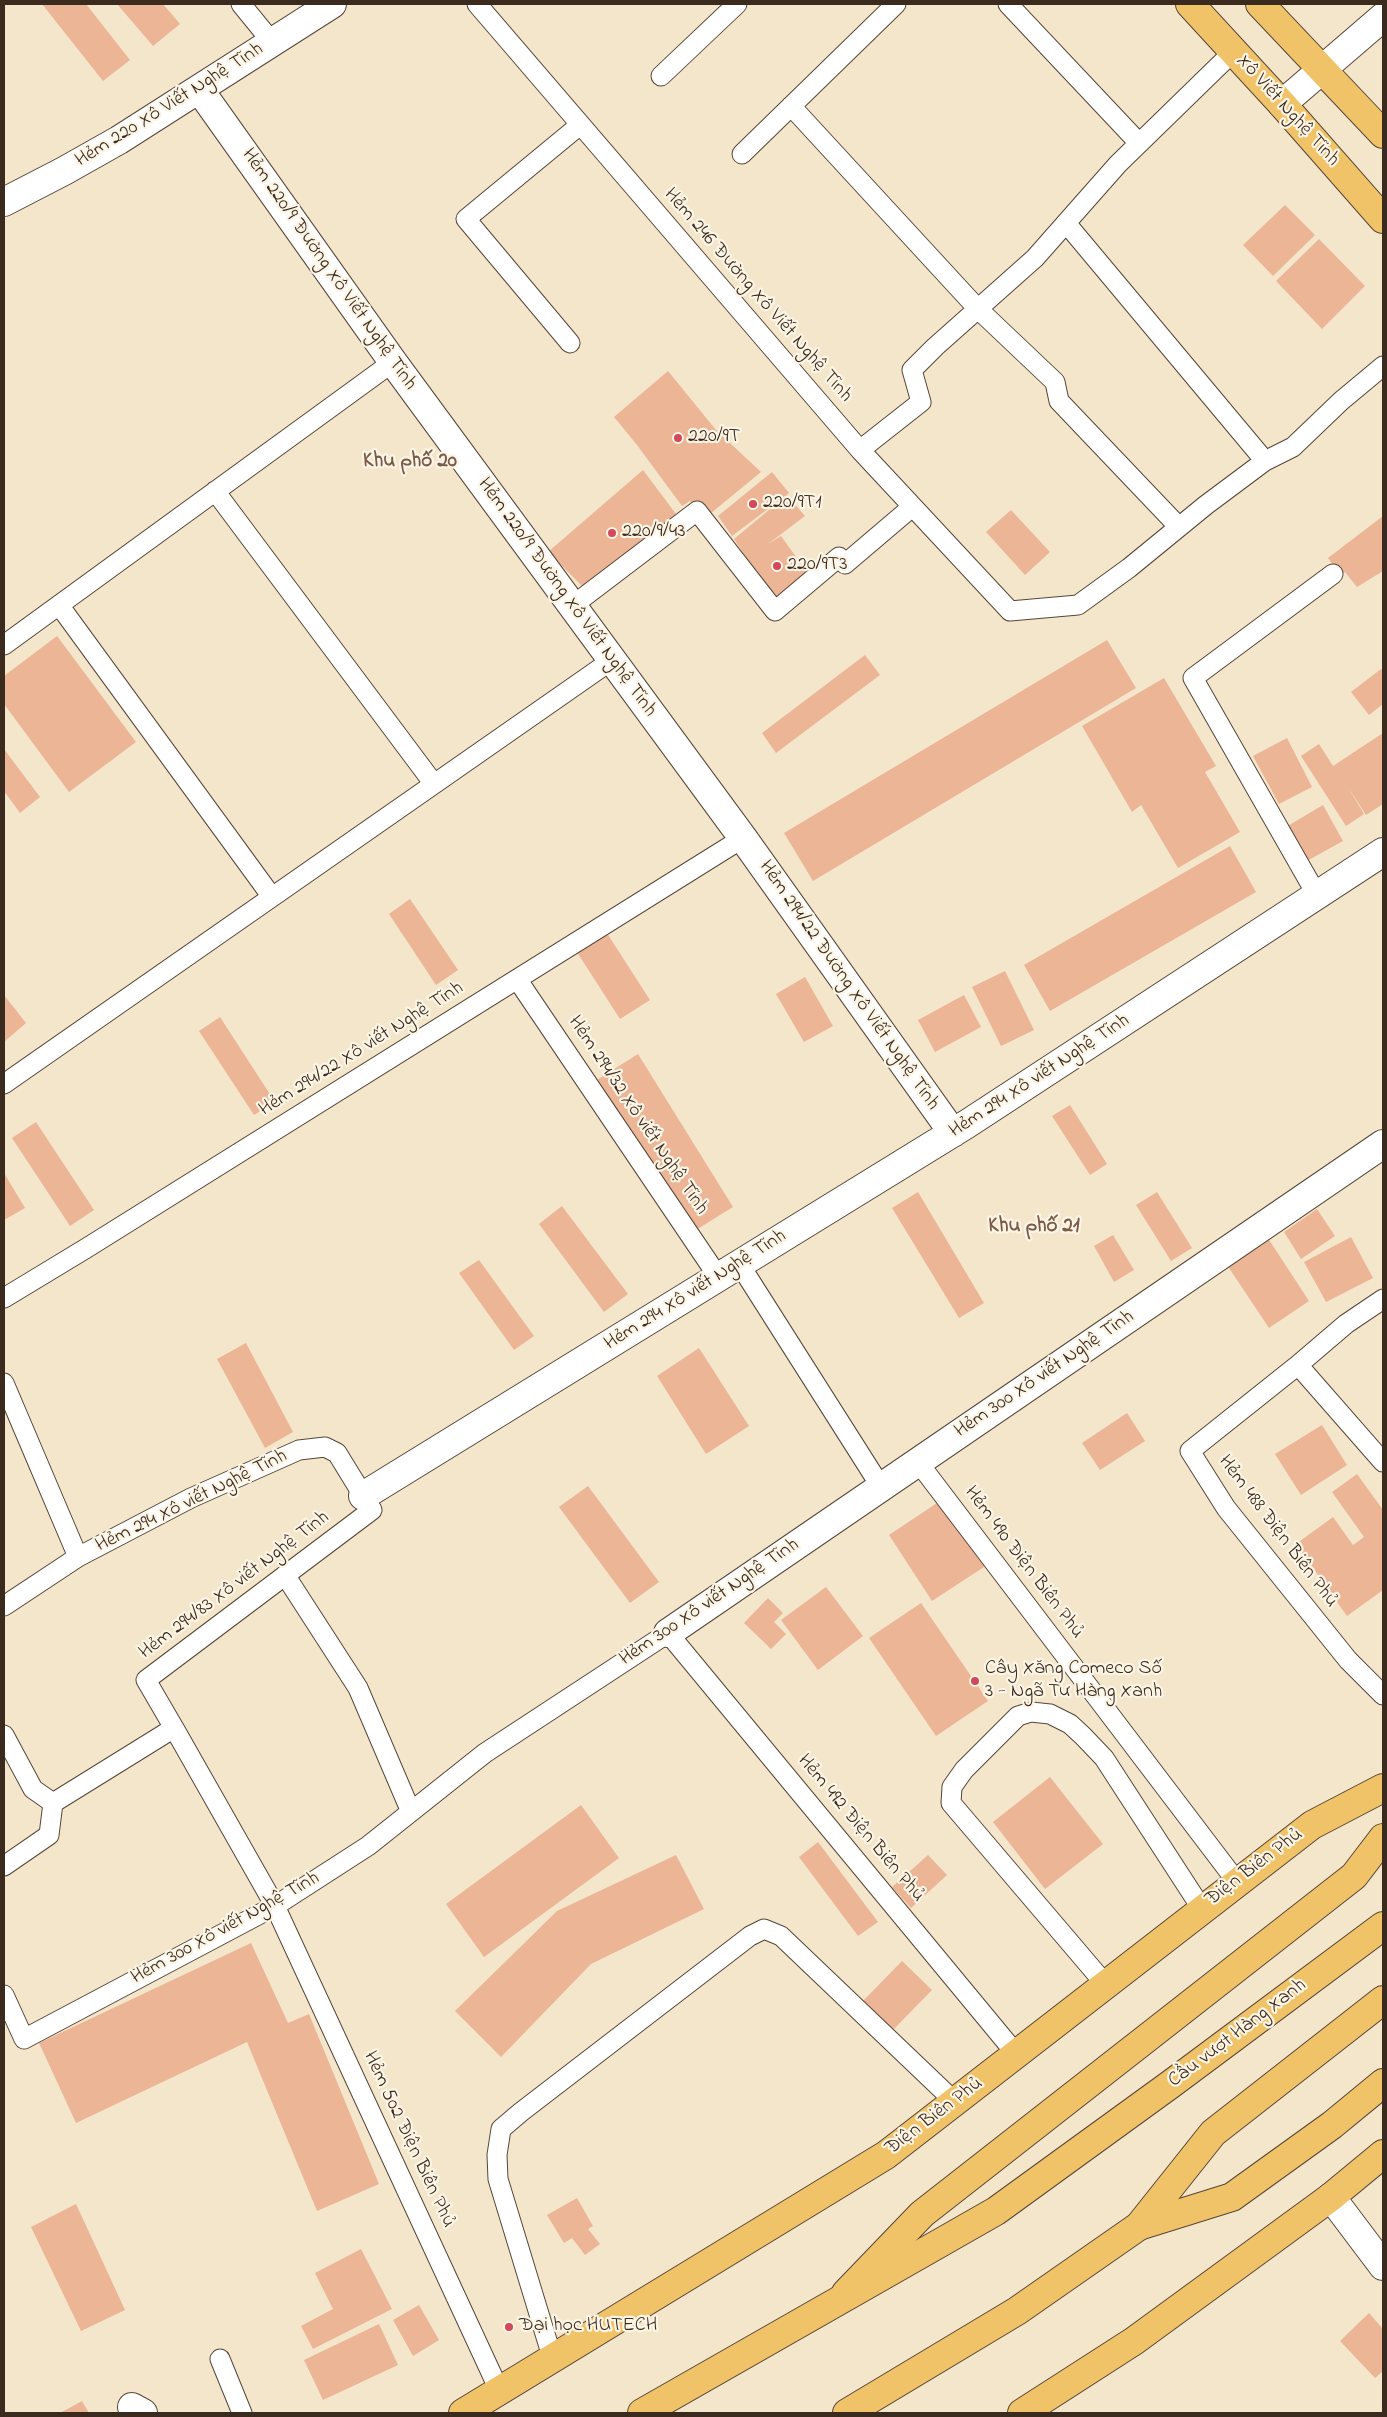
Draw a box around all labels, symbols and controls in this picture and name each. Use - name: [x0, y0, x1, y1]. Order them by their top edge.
- street label: Hẻm 220 Xô Viết Nghệ Tĩnh: [72, 38, 268, 174]
- street label: Xô Viết Nghệ Tĩnh: [1230, 50, 1344, 172]
- street label: Hẻm 220/9 Đường Xô Viết Nghệ Tĩnh: [235, 144, 421, 396]
- street label: Hẻm 246 Đường Xô Viết Nghệ Tĩnh: [657, 184, 857, 408]
- place label: 220/9T: [688, 426, 740, 450]
- marker: 220/9T: [672, 432, 684, 444]
- district label: Khu phố 20: [363, 450, 457, 476]
- street label: Hẻm 220/9 Đường Xô Viết Nghệ Tĩnh: [471, 474, 661, 722]
- place label: 220/9T1: [763, 492, 822, 516]
- marker: 220/9T1: [747, 498, 759, 510]
- place label: 220/9/43: [622, 521, 685, 545]
- marker: 220/9/43: [606, 527, 618, 539]
- place label: 220/9T3: [787, 554, 847, 578]
- marker: 220/9T3: [771, 560, 783, 572]
- street label: Hẻm 294/22 Đường Xô Viết Nghệ Tĩnh: [752, 857, 944, 1115]
- street label: Hẻm 294/22 Xô viết Nghệ Tĩnh: [255, 977, 469, 1123]
- street label: Hẻm 294 Xô viết Nghệ Tĩnh: [945, 1010, 1135, 1144]
- street label: Hẻm 294/32 Xô viết Nghệ Tĩnh: [561, 1012, 713, 1220]
- district label: Khu phố 21: [988, 1215, 1080, 1241]
- street label: Hẻm 294 Xô viết Nghệ Tĩnh: [601, 1225, 791, 1357]
- street label: Hẻm 300 Xô viết Nghệ Tĩnh: [951, 1306, 1139, 1444]
- street label: Hẻm 294 Xô viết Nghệ Tĩnh: [92, 1445, 292, 1559]
- street label: Hẻm 488 Điện Biên Phủ: [1212, 1451, 1342, 1613]
- street label: Hẻm 490 Điện Biên Phủ: [958, 1482, 1088, 1644]
- street label: Hẻm 294/83 Xô viết Nghệ Tĩnh: [135, 1507, 335, 1665]
- street label: Hẻm 300 Xô viết Nghệ Tĩnh: [616, 1534, 804, 1672]
- place label: Cây Xăng Comeco Số 3 - Ngã Tư Hàng Xanh: [985, 1658, 1162, 1705]
- marker: Cây Xăng Comeco Số 3 - Ngã Tư Hàng Xanh: [969, 1675, 981, 1687]
- street label: Hẻm 492 Điện Biên Phủ: [791, 1750, 929, 1908]
- street label: Điện Biên Phủ: [1202, 1824, 1308, 1912]
- street label: Hẻm 300 Xô viết Nghệ Tĩnh: [128, 1867, 324, 1991]
- street label: Cầu vượt Hàng Xanh: [1164, 1974, 1312, 2094]
- street label: Hẻm 502 Điện Biên Phủ: [357, 2048, 459, 2232]
- street label: Điện Biên Phủ: [882, 2073, 988, 2161]
- place label: Đại học HUTECH: [519, 2315, 657, 2339]
- marker: Đại học HUTECH: [503, 2321, 515, 2333]

